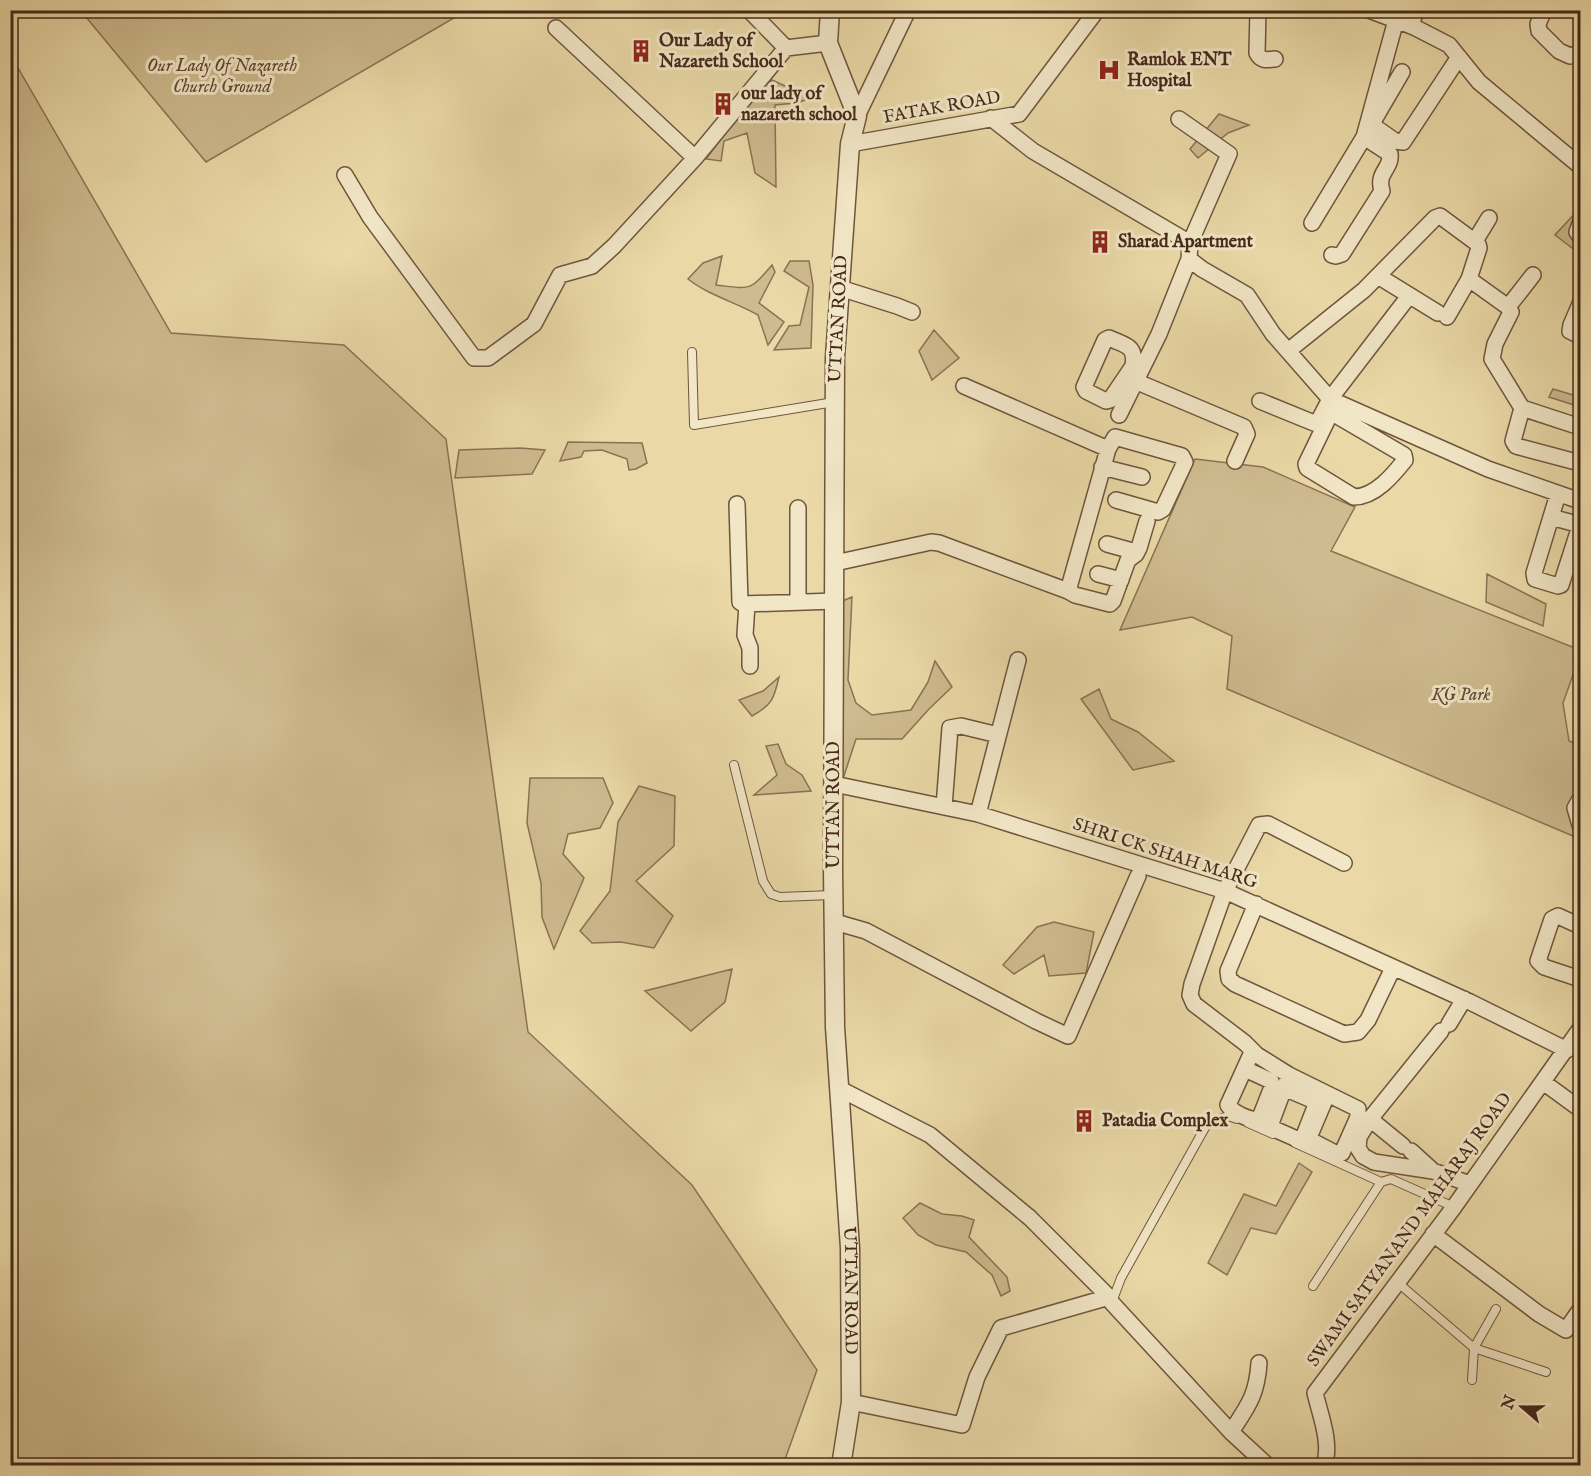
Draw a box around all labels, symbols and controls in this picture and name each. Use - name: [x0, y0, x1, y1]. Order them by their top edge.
- place label: Our Lady of Nazareth School: [658, 30, 784, 74]
- building icon: Our Lady of Nazareth School: [628, 38, 654, 64]
- place label: Ramlok ENT Hospital: [1127, 49, 1232, 93]
- park label: Our Lady Of Nazareth Church Ground: [147, 55, 297, 99]
- hospital icon: Ramlok ENT Hospital: [1096, 57, 1122, 83]
- place label: our lady of nazareth school: [741, 83, 858, 127]
- street label: FATAK ROAD: [881, 86, 1003, 130]
- building icon: our lady of nazareth school: [710, 91, 736, 117]
- building icon: Sharad Apartment: [1087, 229, 1113, 255]
- place label: Sharad Apartment: [1118, 231, 1254, 254]
- street label: UTTAN ROAD: [824, 255, 854, 383]
- park label: KG Park: [1430, 684, 1491, 707]
- street label: UTTAN ROAD: [823, 741, 846, 869]
- street label: SHRI CK SHAH MARG: [1070, 813, 1261, 895]
- street label: SWAMI SATYANAND MAHARAJ ROAD: [1303, 1088, 1517, 1372]
- building icon: Patadia Complex: [1071, 1108, 1097, 1134]
- place label: Patadia Complex: [1102, 1110, 1228, 1133]
- street label: UTTAN ROAD: [837, 1226, 862, 1354]
- north arrow: [1492, 1377, 1552, 1437]
- text: N: [1498, 1392, 1522, 1413]

